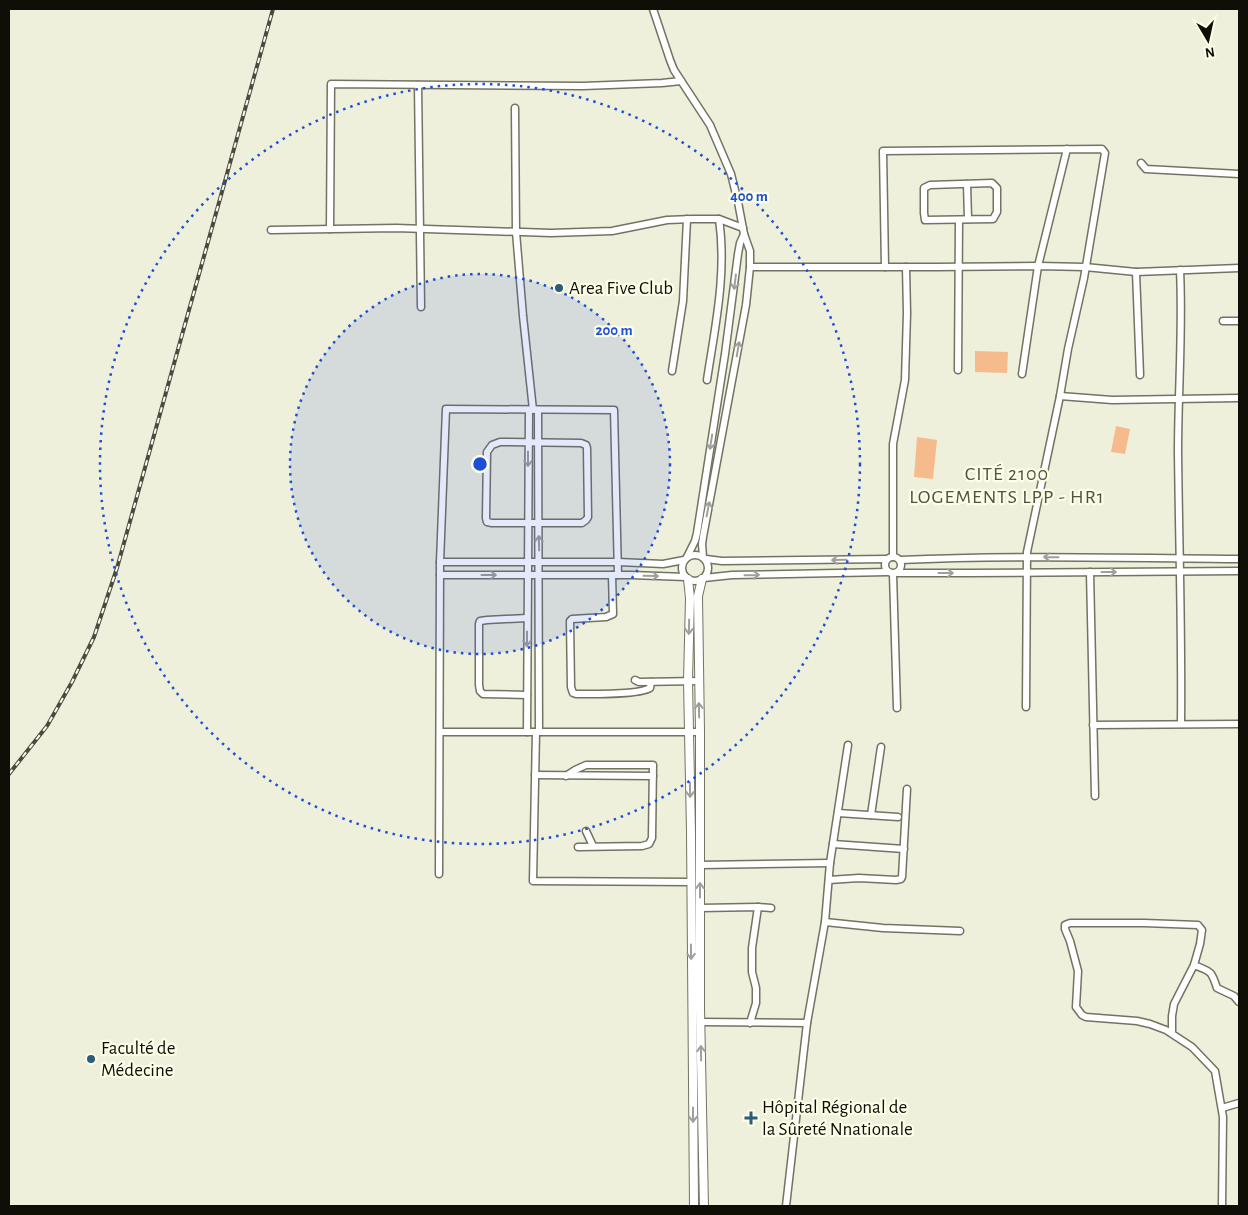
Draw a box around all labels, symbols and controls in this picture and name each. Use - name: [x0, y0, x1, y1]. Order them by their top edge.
- north arrow: [1183, 15, 1233, 65]
- text: N: [1204, 44, 1216, 60]
- text: 400 m: [730, 189, 768, 204]
- one-way arrow: [730, 273, 740, 289]
- place label: Area Five Club: [569, 279, 673, 298]
- marker: Area Five Club: [553, 282, 565, 294]
- text: 200 m: [595, 323, 633, 338]
- one-way arrow: [733, 342, 743, 358]
- one-way arrow: [705, 434, 715, 450]
- one-way arrow: [523, 450, 533, 466]
- centre of rings: [471, 455, 489, 473]
- district label: CITÉ 2100 LOGEMENTS LPP - HR1: [909, 463, 1105, 507]
- one-way arrow: [704, 501, 714, 517]
- one-way arrow: [534, 536, 544, 552]
- one-way arrow: [1043, 552, 1059, 562]
- one-way arrow: [831, 555, 847, 565]
- one-way arrow: [1100, 567, 1116, 577]
- one-way arrow: [938, 568, 954, 578]
- one-way arrow: [480, 570, 497, 580]
- one-way arrow: [744, 570, 760, 580]
- one-way arrow: [643, 571, 659, 580]
- one-way arrow: [684, 619, 694, 635]
- one-way arrow: [522, 630, 532, 646]
- one-way arrow: [694, 702, 704, 718]
- one-way arrow: [685, 782, 695, 798]
- one-way arrow: [695, 882, 705, 898]
- one-way arrow: [686, 944, 696, 960]
- place label: Faculté de Médecine: [101, 1039, 175, 1080]
- one-way arrow: [696, 1045, 706, 1061]
- marker: Faculté de Médecine: [85, 1053, 97, 1065]
- place label: Hôpital Régional de la Sûreté Nnationale: [762, 1098, 913, 1139]
- one-way arrow: [688, 1106, 698, 1123]
- marker: Hôpital Régional de la Sûreté Nnationale: [744, 1111, 758, 1125]

